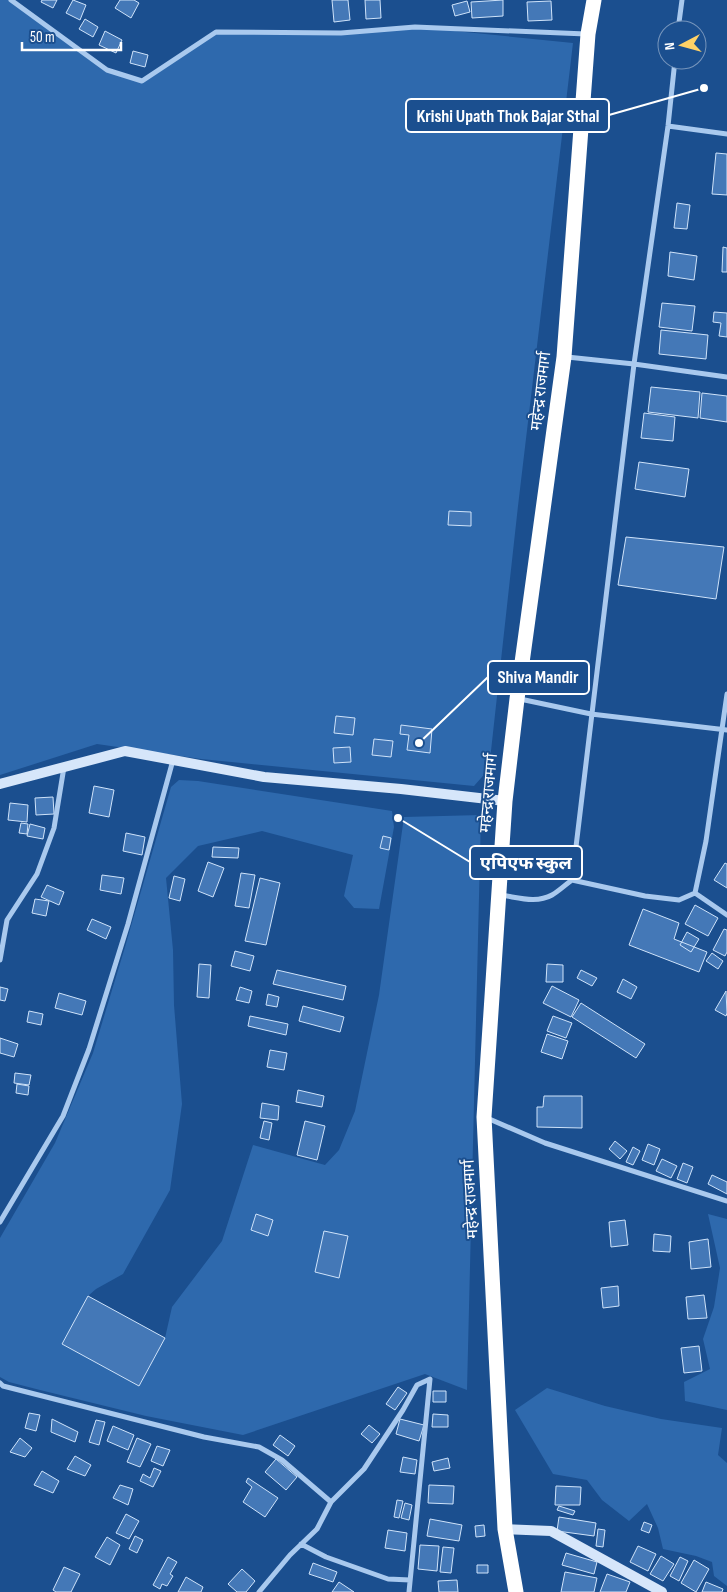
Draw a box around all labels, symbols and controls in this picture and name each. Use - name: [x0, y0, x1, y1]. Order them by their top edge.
- scale bar: [22, 20, 121, 52]
- north arrow: [657, 20, 707, 70]
- text: 50 m: [30, 28, 55, 47]
- text: N: [661, 42, 678, 51]
- callout: Krishi Upath Thok Bajar Sthal: [406, 99, 609, 132]
- text: Krishi Upath Thok Bajar Sthal: [416, 106, 600, 127]
- street label: महेन्द्र राजमार्ग: [526, 349, 555, 432]
- callout: Shiva Mandir: [488, 661, 589, 694]
- text: Shiva Mandir: [497, 667, 579, 688]
- street label: महेन्द्र राजमार्ग: [475, 752, 502, 833]
- callout: एपिएफ स्कुल: [470, 846, 582, 879]
- text: एपिएफ स्कुल: [480, 853, 573, 874]
- street label: महेन्द्र राजमार्ग: [458, 1158, 483, 1239]

